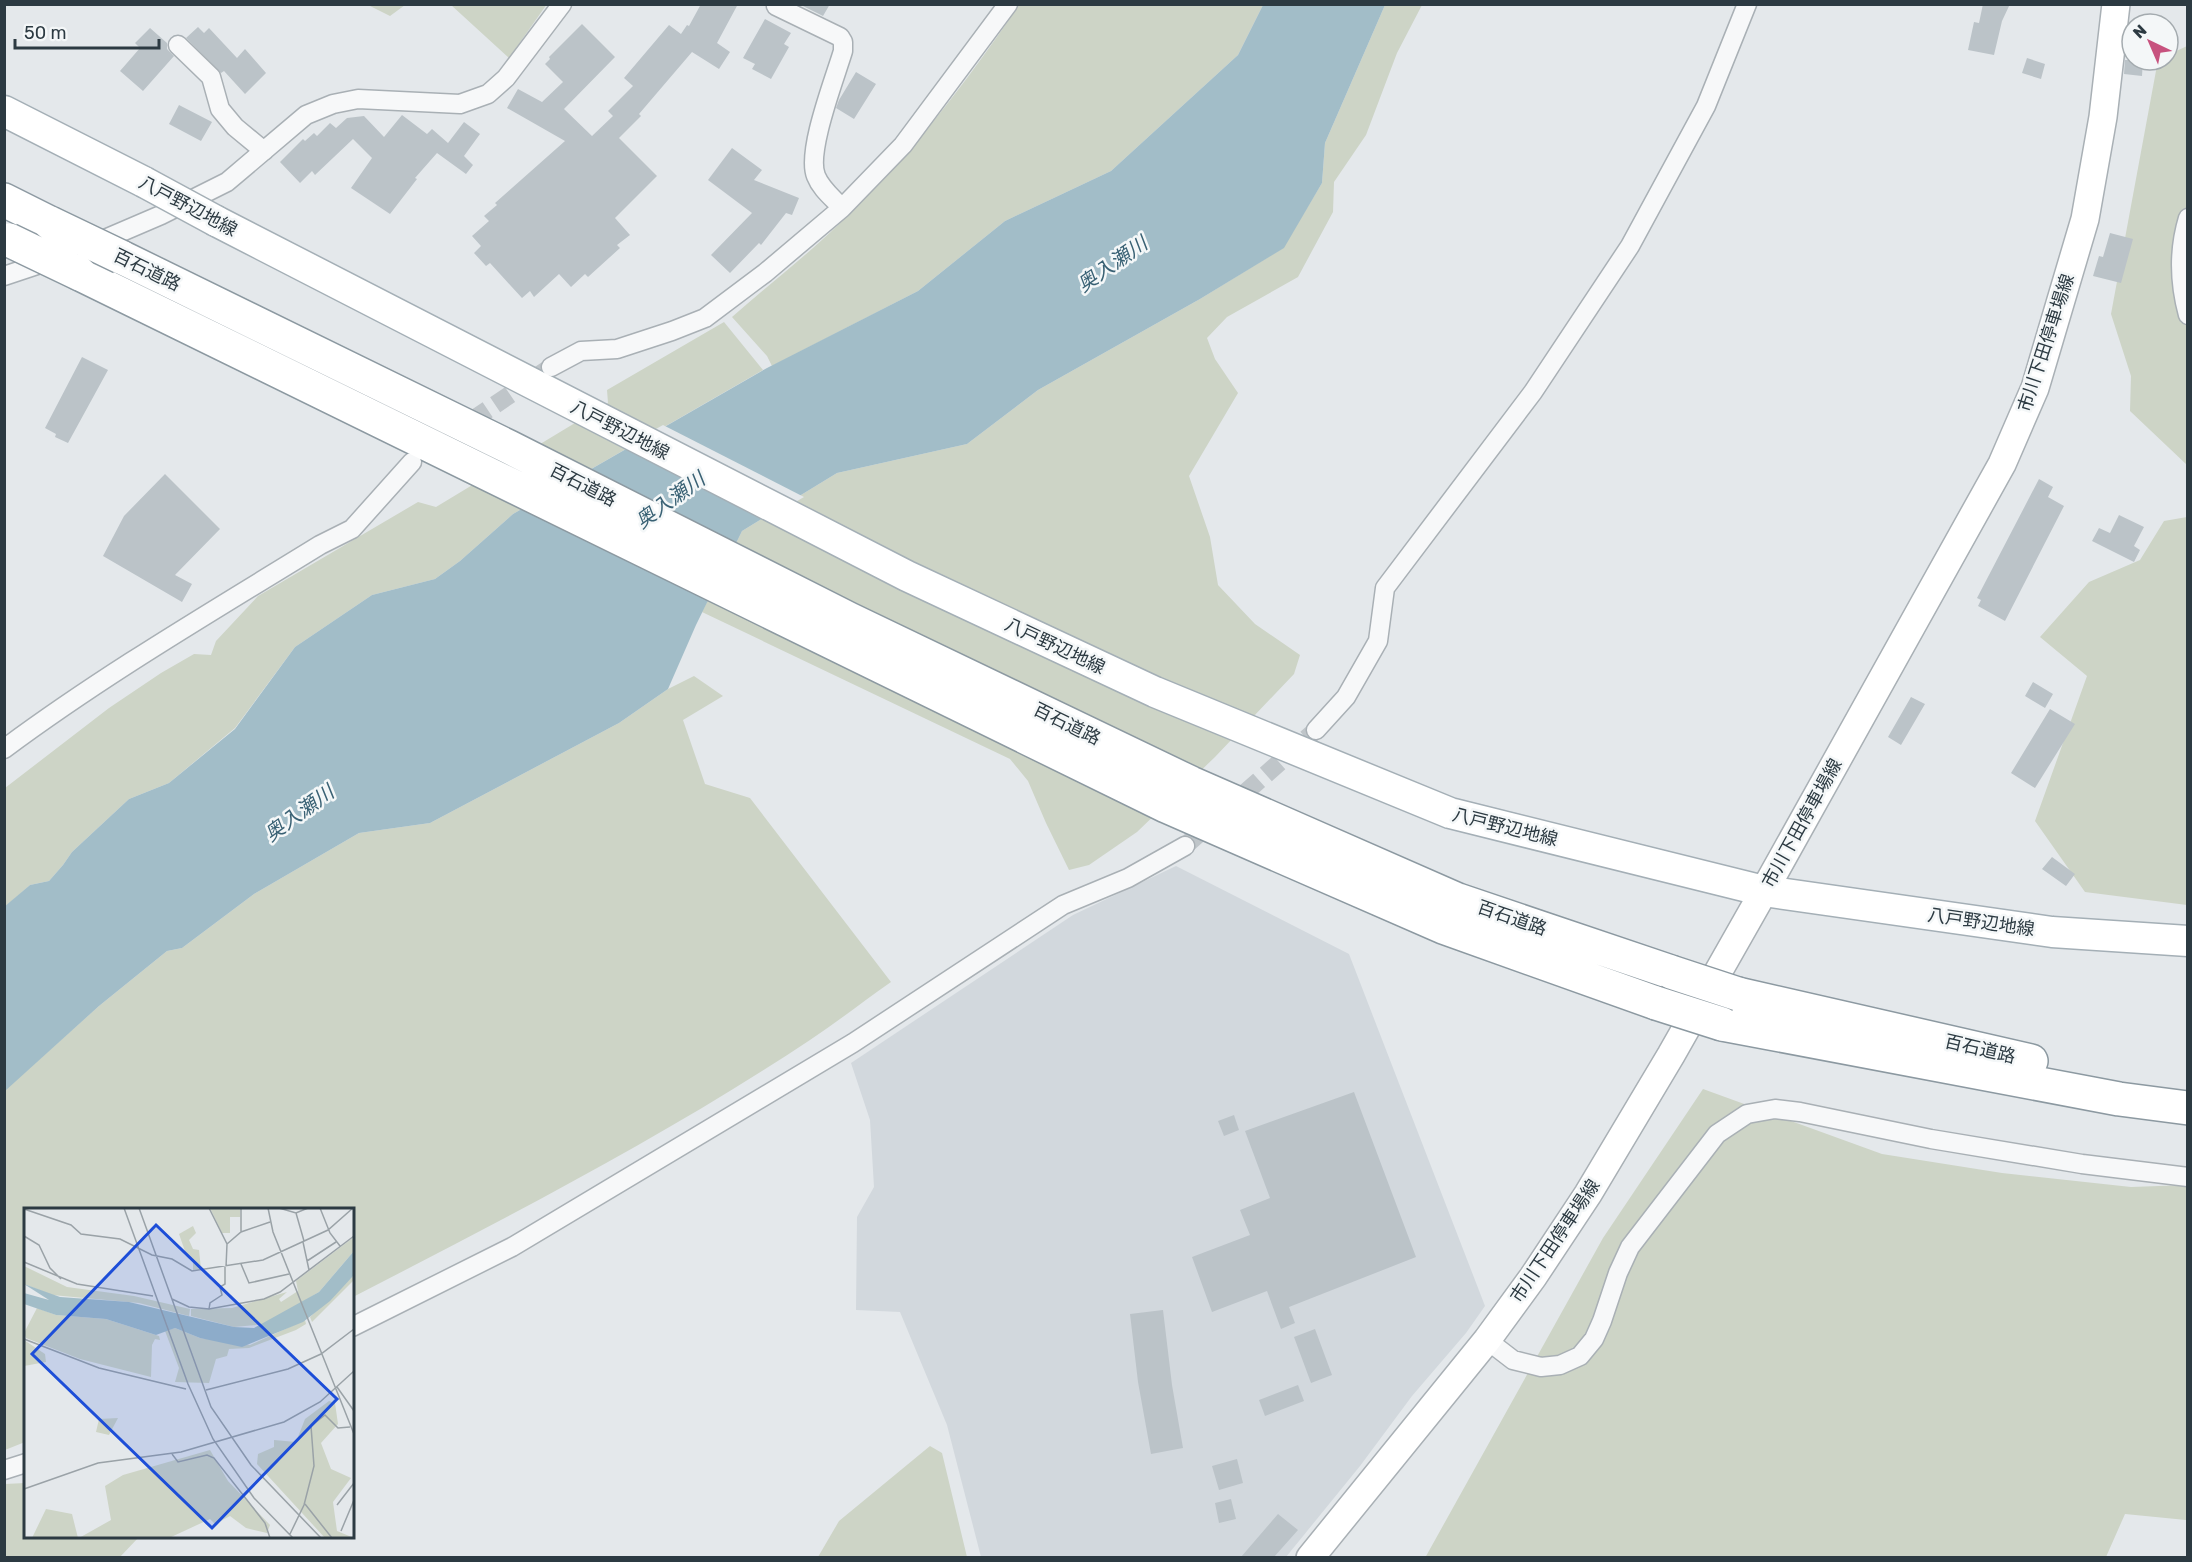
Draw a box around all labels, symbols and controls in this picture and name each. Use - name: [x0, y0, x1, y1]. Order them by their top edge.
- scale bar: [15, 12, 159, 50]
- north arrow: [2120, 12, 2180, 72]
- text: N: [2129, 21, 2151, 42]
- text: 50 m: [24, 22, 67, 44]
- street label: 八戸野辺地線: [135, 171, 241, 241]
- water label: 奥入瀬川: [1072, 230, 1153, 297]
- street label: 百石道路: [110, 244, 184, 296]
- street label: 市川下田停車場線: [2013, 271, 2079, 415]
- street label: 八戸野辺地線: [567, 396, 673, 464]
- street label: 百石道路: [546, 459, 620, 511]
- water label: 奥入瀬川: [631, 466, 711, 533]
- street label: 八戸野辺地線: [1001, 613, 1109, 679]
- street label: 百石道路: [1030, 698, 1104, 750]
- street label: 市川下田停車場線: [1757, 755, 1847, 891]
- water label: 奥入瀬川: [260, 779, 340, 846]
- street label: 八戸野辺地線: [1450, 803, 1560, 851]
- street label: 百石道路: [1474, 896, 1550, 940]
- street label: 八戸野辺地線: [1926, 904, 2036, 940]
- street label: 百石道路: [1942, 1030, 2018, 1068]
- street label: 市川下田停車場線: [1506, 1175, 1604, 1307]
- inset map: [24, 1208, 354, 1538]

